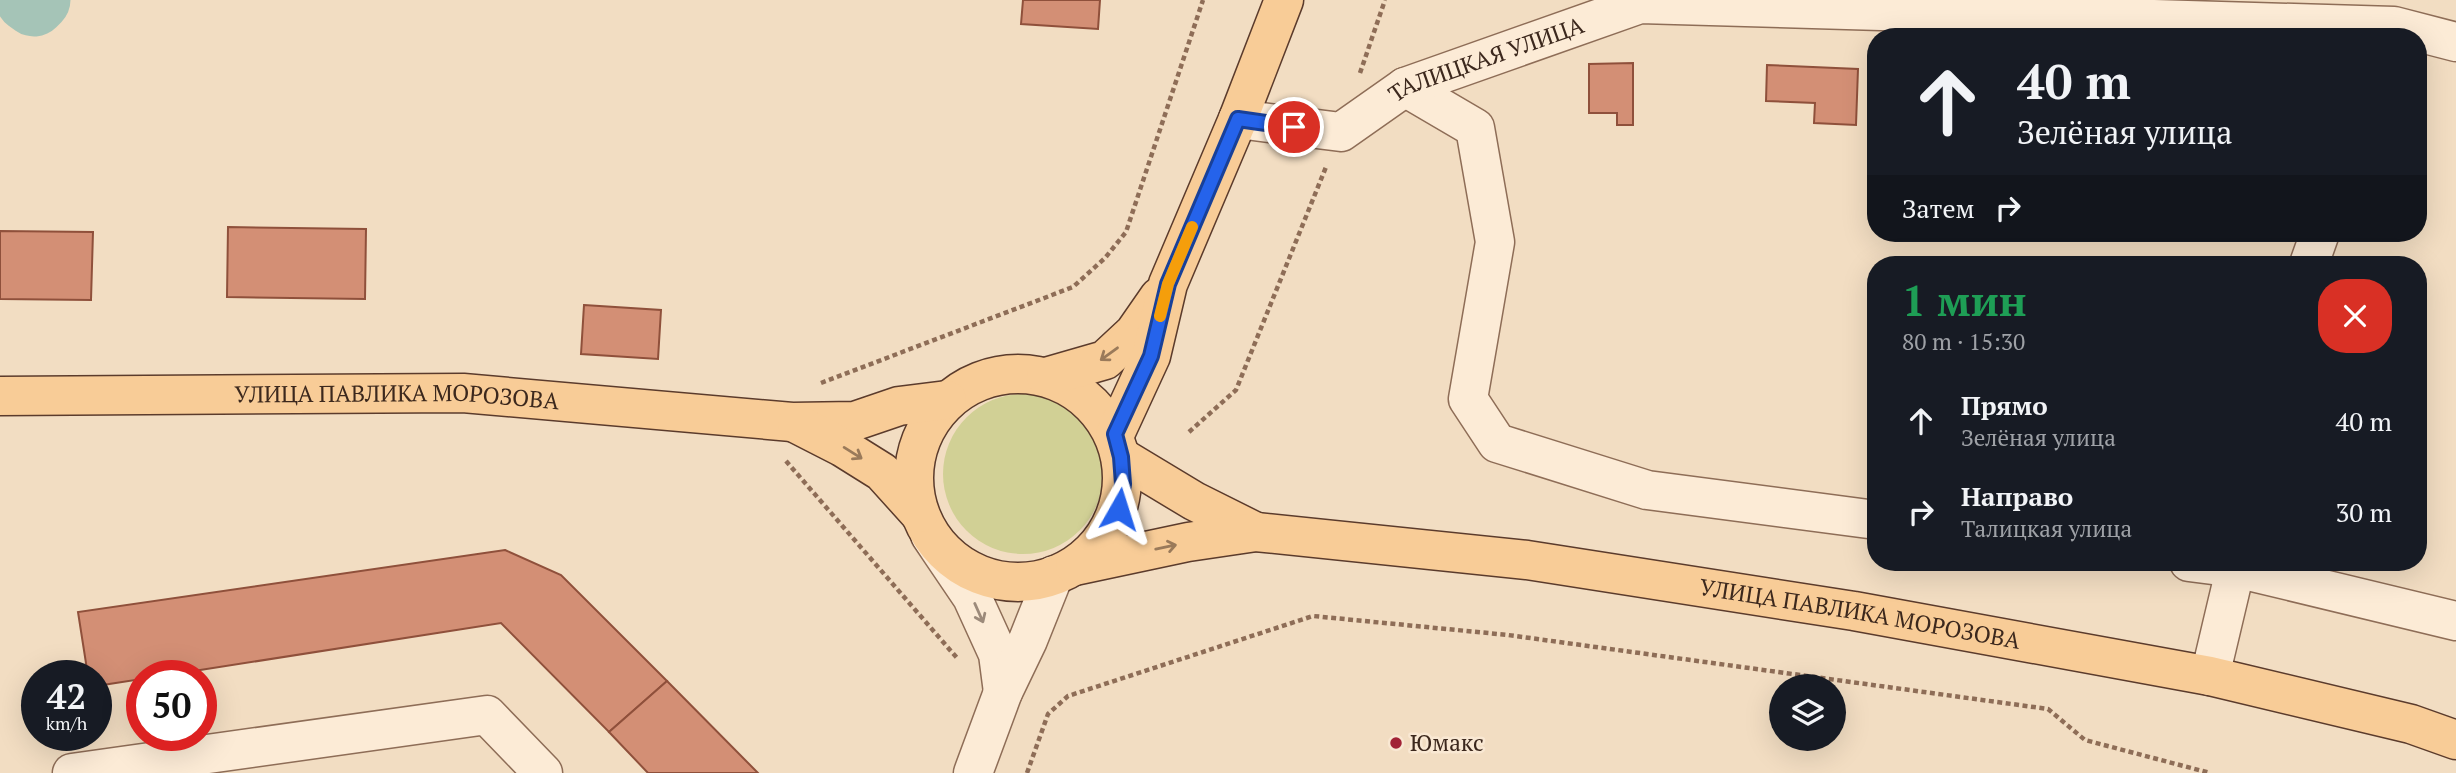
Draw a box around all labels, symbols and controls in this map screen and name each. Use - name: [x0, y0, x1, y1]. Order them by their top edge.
- street label: ТАЛИЦКАЯ УЛИЦА: [1382, 9, 1588, 109]
- text: 40 m: [2017, 48, 2131, 113]
- icon: ahead: [1902, 56, 1993, 147]
- pin: [1264, 97, 1324, 157]
- icon: arrive: [1275, 108, 1313, 146]
- text: Зелёная улица: [2017, 111, 2232, 153]
- icon: right: [1989, 189, 2027, 227]
- text: Затем: [1902, 191, 1975, 225]
- text: 1 мин: [1902, 272, 2027, 328]
- button: close: [2318, 279, 2392, 353]
- text: 80 m · 15:30: [1902, 326, 2025, 357]
- one-way arrow: [1100, 347, 1119, 361]
- street label: УЛИЦА ПАВЛИКА МОРОЗОВА: [234, 377, 561, 416]
- text: Прямо: [1961, 388, 2048, 422]
- icon: ahead: [1902, 402, 1940, 440]
- text: 40 m: [2336, 404, 2392, 438]
- text: Зелёная улица: [1961, 422, 2116, 453]
- one-way arrow: [842, 447, 862, 461]
- position arrow: [1082, 472, 1156, 546]
- text: Направо: [1961, 479, 2073, 513]
- icon: right: [1902, 493, 1940, 531]
- text: 30 m: [2336, 495, 2392, 529]
- text: Талицкая улица: [1961, 513, 2132, 544]
- one-way arrow: [1154, 539, 1177, 553]
- street label: УЛИЦА ПАВЛИКА МОРОЗОВА: [1697, 571, 2023, 656]
- one-way arrow: [973, 601, 986, 623]
- speed limit sign: 50: [126, 660, 217, 751]
- text: 42: [47, 673, 86, 719]
- map controls: [1769, 674, 1846, 751]
- button: layers: [1769, 674, 1846, 751]
- text: km/h: [46, 711, 87, 735]
- place label: Юмакс: [1410, 727, 1484, 758]
- marker: Юмакс: [1388, 735, 1404, 751]

